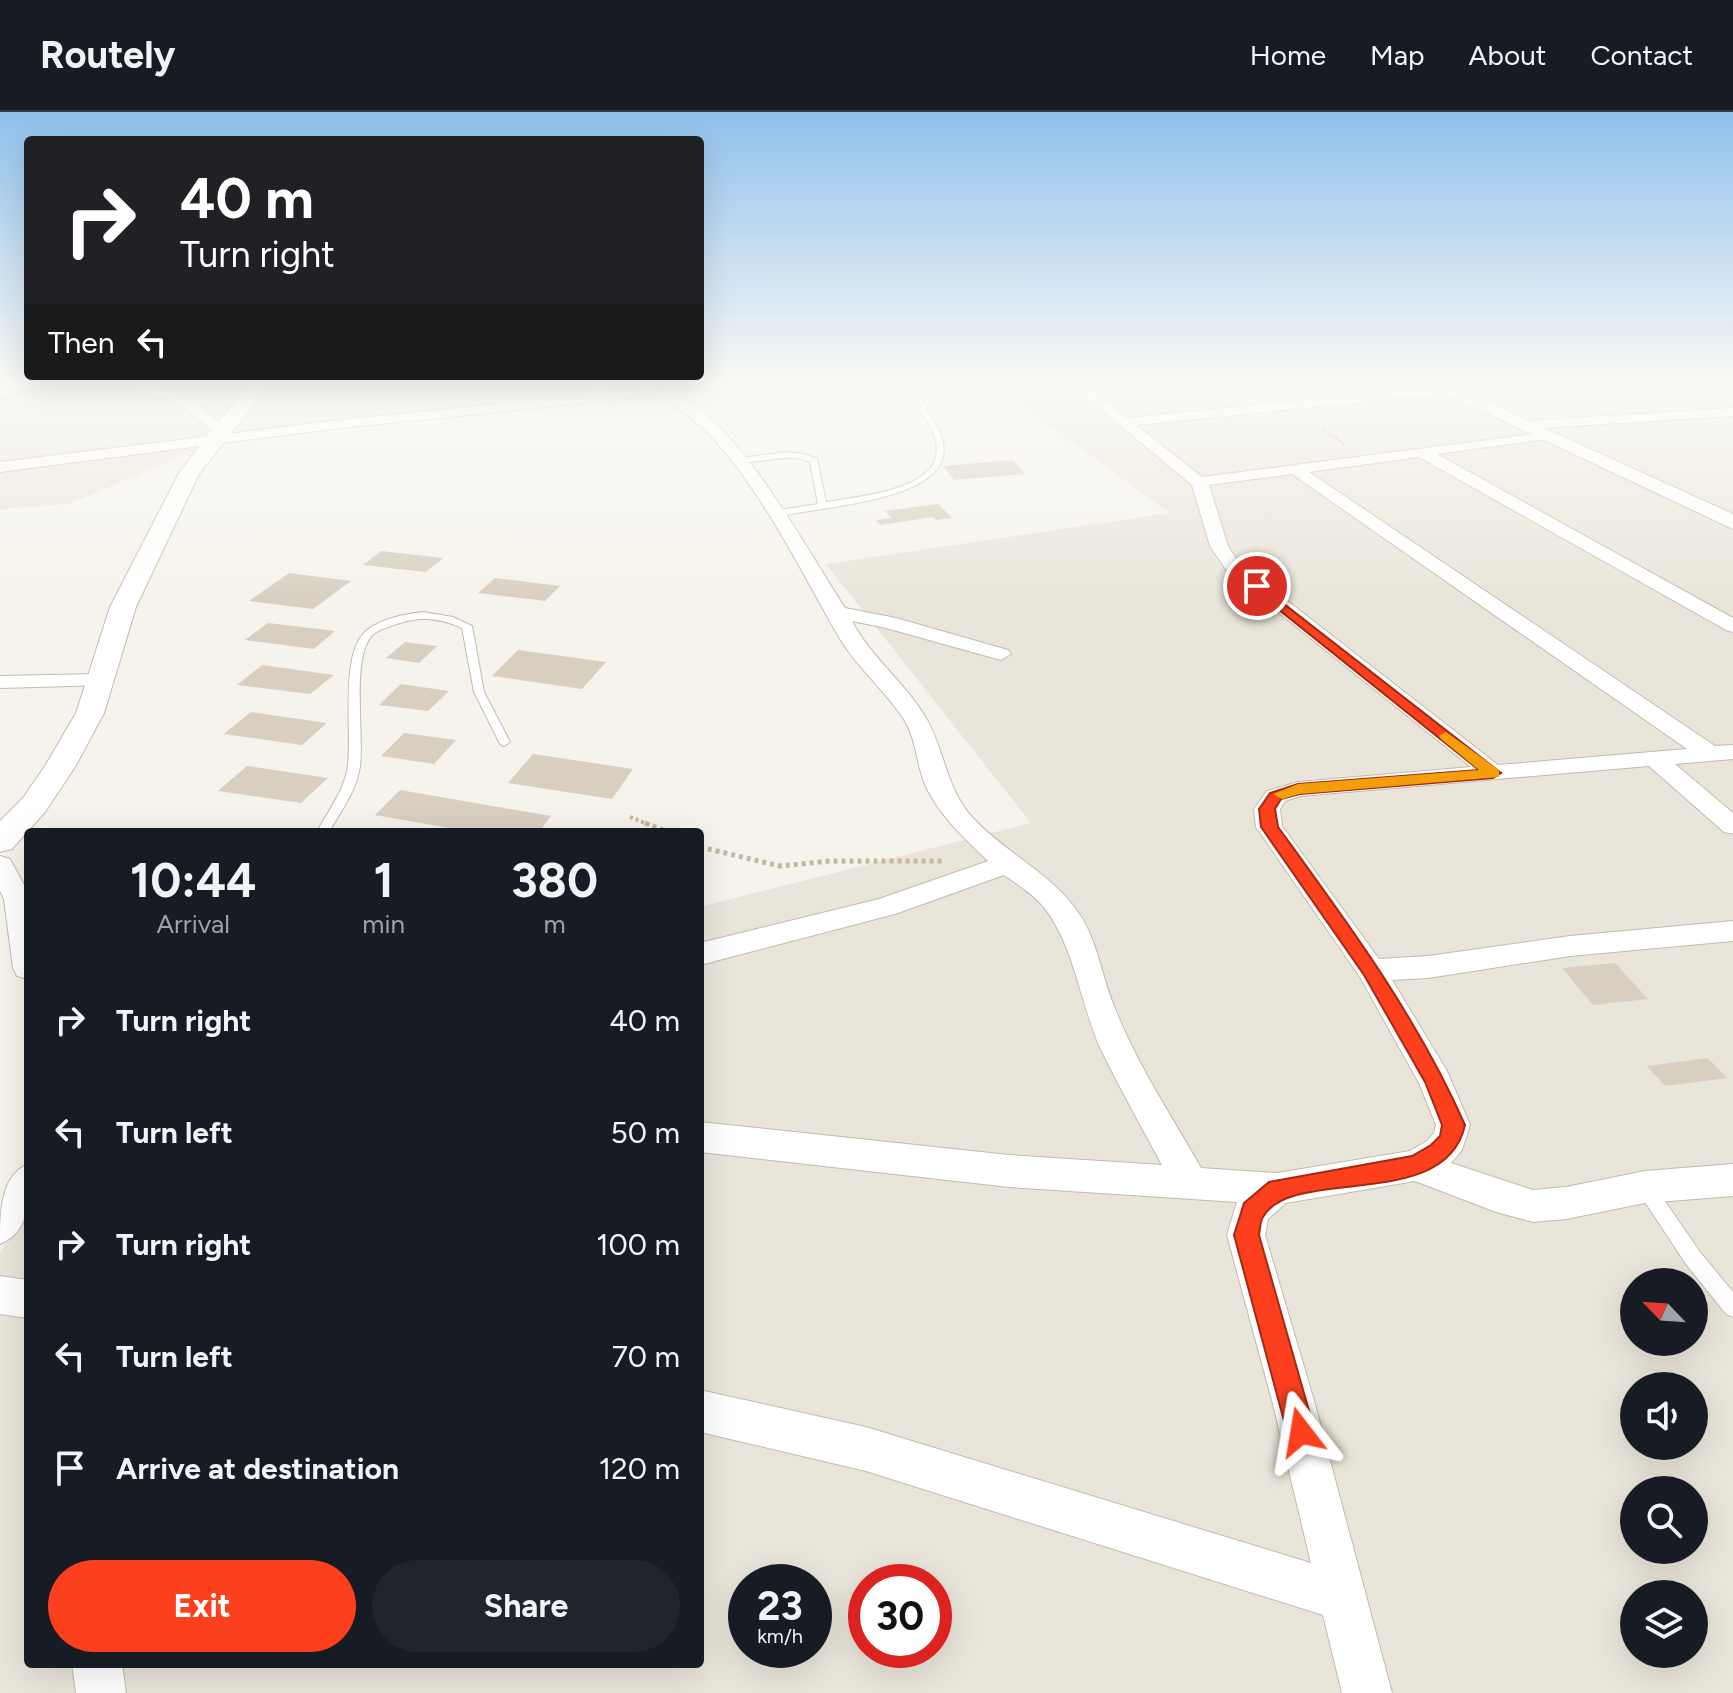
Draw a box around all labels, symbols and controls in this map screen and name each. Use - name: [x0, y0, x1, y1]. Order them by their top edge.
- text: Routely: [40, 32, 175, 78]
- text: Home: [1250, 38, 1326, 72]
- text: Map: [1370, 38, 1425, 72]
- text: About: [1469, 38, 1546, 72]
- text: Contact: [1590, 38, 1693, 72]
- text: 40 m: [180, 165, 314, 232]
- icon: right: [48, 168, 152, 272]
- text: Turn right: [180, 233, 335, 276]
- icon: left: [130, 320, 174, 364]
- text: Then: [48, 324, 114, 361]
- pin: [1223, 552, 1291, 620]
- icon: arrive: [1235, 564, 1279, 608]
- text: 10:44: [130, 851, 256, 909]
- text: 1: [374, 851, 394, 909]
- text: 380: [511, 851, 598, 909]
- text: Arrival: [156, 908, 230, 940]
- text: min: [362, 908, 405, 940]
- text: m: [543, 908, 566, 940]
- icon: right: [48, 998, 92, 1042]
- text: Turn right: [116, 1002, 251, 1039]
- text: 40 m: [609, 1002, 680, 1039]
- icon: left: [48, 1110, 92, 1154]
- text: Turn left: [116, 1114, 233, 1151]
- text: 50 m: [611, 1114, 680, 1151]
- icon: right: [48, 1222, 92, 1266]
- text: Turn right: [116, 1226, 251, 1263]
- text: 100 m: [596, 1226, 680, 1263]
- north arrow: [1620, 1268, 1708, 1356]
- map controls: [1620, 1268, 1708, 1668]
- icon: left: [48, 1334, 92, 1378]
- text: Turn left: [116, 1338, 233, 1375]
- text: 70 m: [612, 1338, 680, 1375]
- button: sound: [1620, 1372, 1708, 1460]
- position arrow: [1259, 1390, 1343, 1474]
- icon: arrive: [48, 1446, 92, 1490]
- text: Arrive at destination: [116, 1450, 399, 1487]
- text: 120 m: [599, 1450, 680, 1487]
- button: search: [1620, 1476, 1708, 1564]
- button: Exit: [48, 1560, 356, 1652]
- button: Share: [372, 1560, 680, 1652]
- speed limit sign: 30: [848, 1564, 952, 1668]
- button: layers: [1620, 1580, 1708, 1668]
- text: 23: [757, 1582, 803, 1630]
- text: km/h: [757, 1624, 803, 1648]

